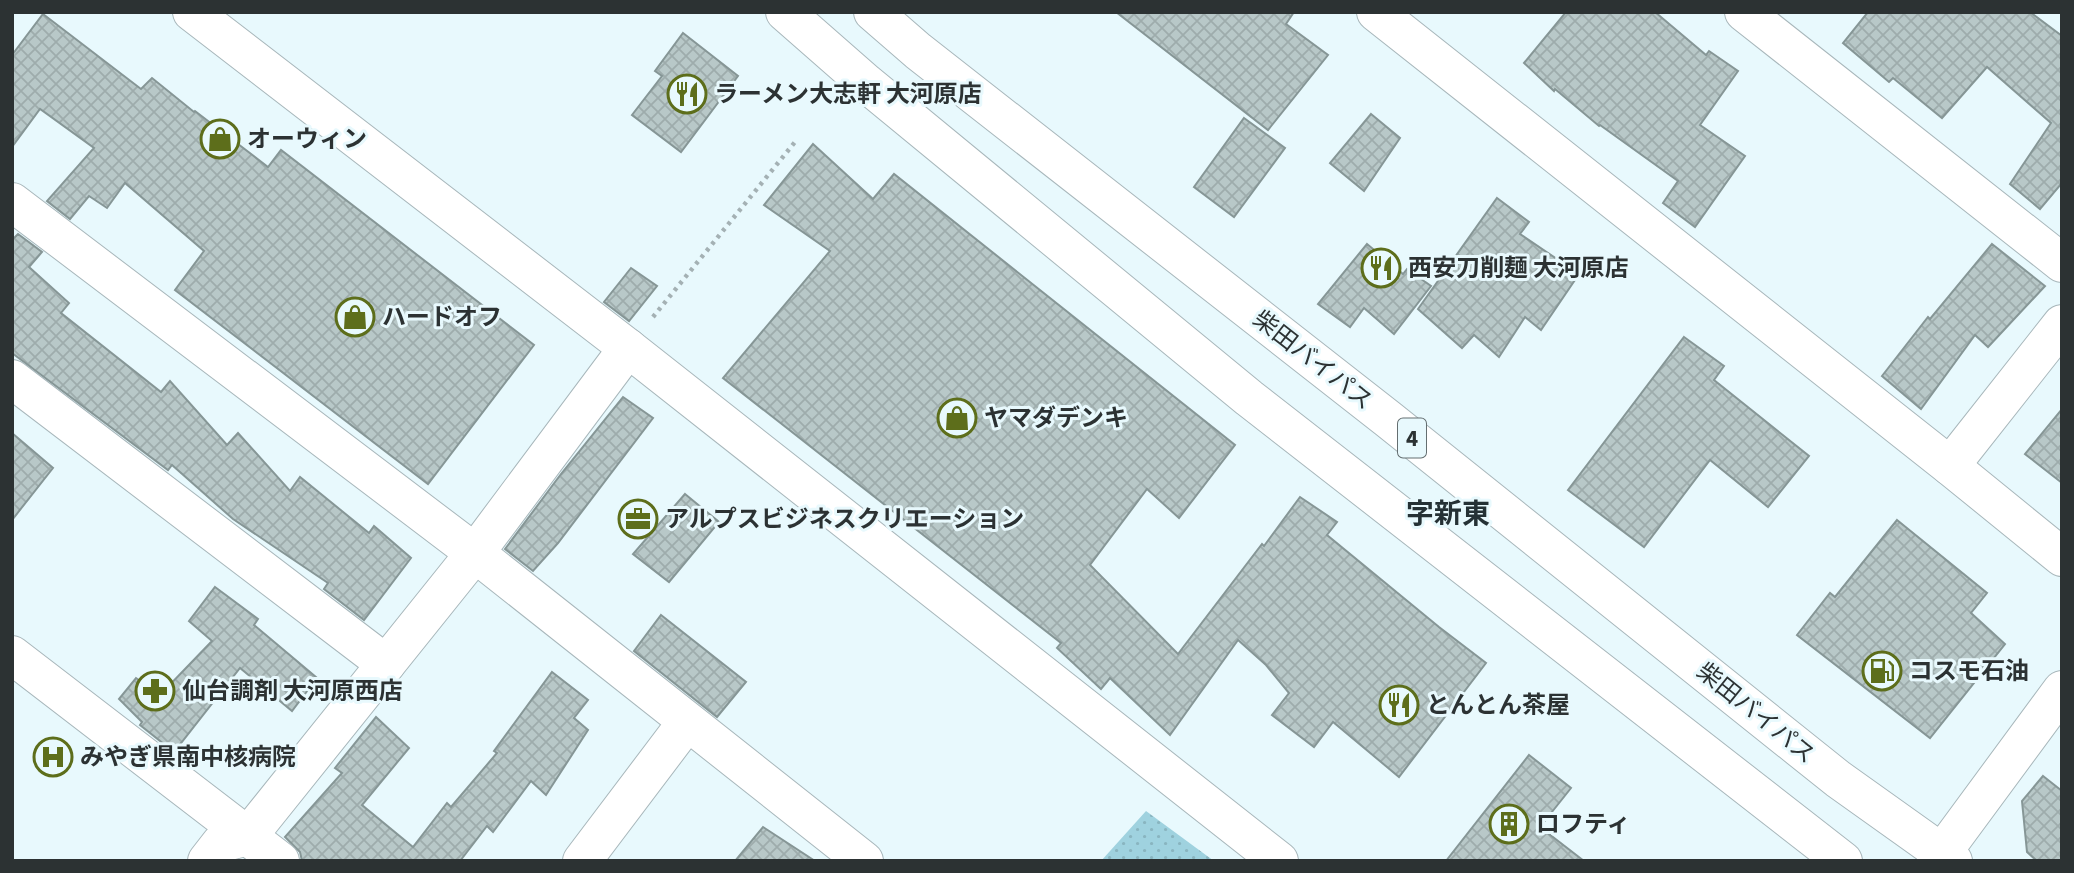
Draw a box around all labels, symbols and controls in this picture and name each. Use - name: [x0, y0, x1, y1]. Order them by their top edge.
- restaurant icon: ラーメン大志軒 大河原店: [666, 73, 708, 115]
- place label: ラーメン大志軒 大河原店: [714, 77, 982, 112]
- shop icon: オーウィン: [199, 118, 241, 160]
- place label: オーウィン: [247, 122, 367, 157]
- restaurant icon: 西安刀削麺 大河原店: [1360, 247, 1402, 289]
- place label: 西安刀削麺 大河原店: [1408, 251, 1629, 286]
- shop icon: ハードオフ: [334, 296, 376, 338]
- place label: ハードオフ: [382, 300, 502, 335]
- street label: 柴田バイパス: [1245, 302, 1380, 418]
- shop icon: ヤマダデンキ: [936, 397, 978, 439]
- place label: ヤマダデンキ: [984, 401, 1128, 436]
- road number: 4: [1398, 418, 1426, 458]
- district label: 字新東: [1406, 494, 1490, 534]
- office icon: アルプスビジネスクリエーション: [617, 498, 659, 540]
- place label: アルプスビジネスクリエーション: [665, 502, 1024, 537]
- fuel station icon: コスモ石油: [1861, 650, 1903, 692]
- place label: コスモ石油: [1909, 654, 2029, 689]
- street label: 柴田バイパス: [1689, 655, 1822, 772]
- pharmacy icon: 仙台調剤 大河原西店: [134, 670, 176, 712]
- place label: 仙台調剤 大河原西店: [182, 674, 403, 709]
- restaurant icon: とんとん茶屋: [1378, 684, 1420, 726]
- place label: とんとん茶屋: [1426, 688, 1570, 723]
- hospital icon: みやぎ県南中核病院: [32, 736, 74, 778]
- place label: みやぎ県南中核病院: [80, 740, 296, 775]
- building icon: ロフティ: [1488, 803, 1530, 845]
- place label: ロフティ: [1536, 807, 1631, 842]

